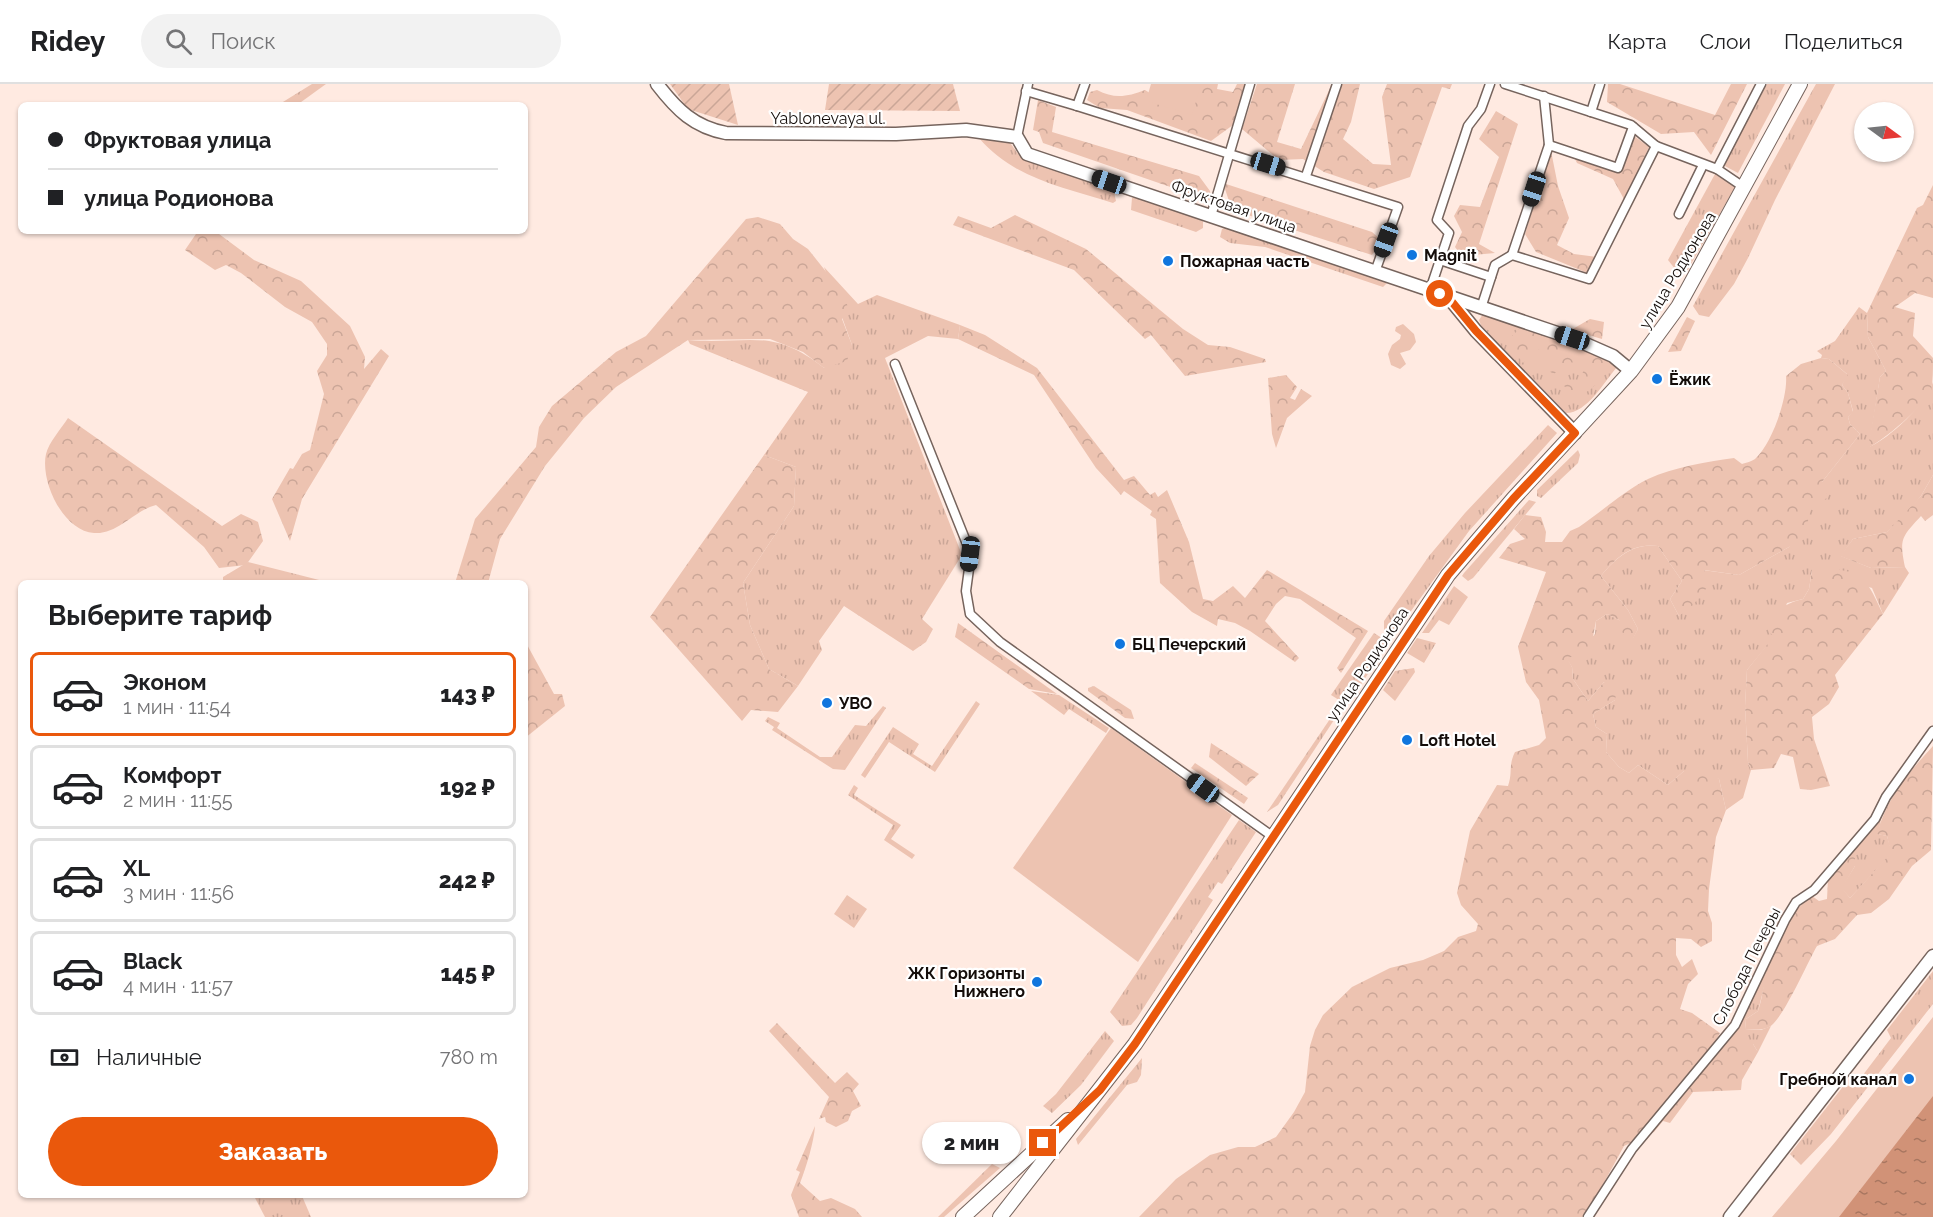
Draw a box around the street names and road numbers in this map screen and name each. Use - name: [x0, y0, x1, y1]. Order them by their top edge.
- street label: Yablonevaya ul.: [771, 109, 885, 128]
- street label: Фруктовая улица: [1169, 176, 1299, 237]
- street label: улица Родионова: [1635, 208, 1720, 332]
- street label: улица Родионова: [1322, 604, 1413, 725]
- street label: Слобода Печеры: [1708, 904, 1784, 1029]

